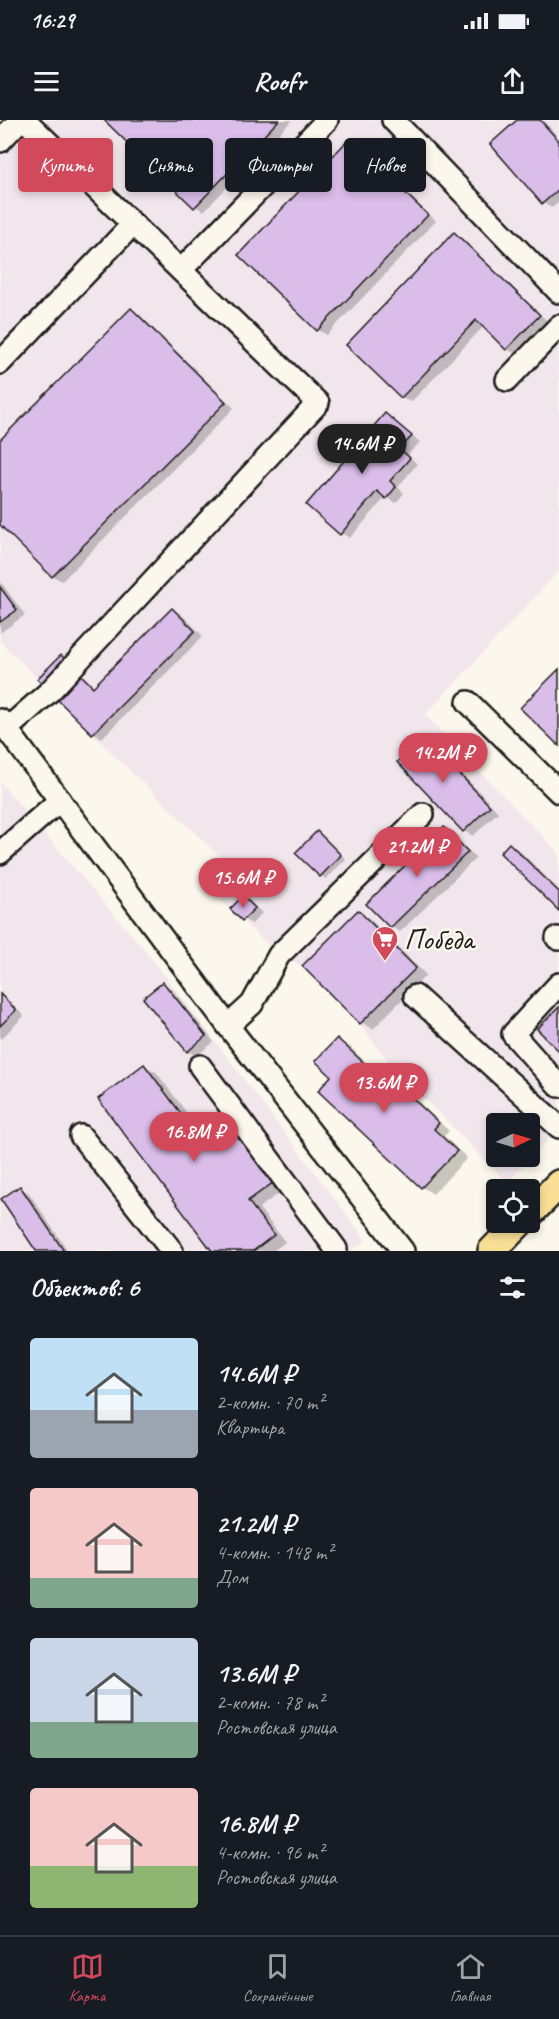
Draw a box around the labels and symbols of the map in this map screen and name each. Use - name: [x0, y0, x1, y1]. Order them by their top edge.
- pin: 14.6M ₽: [307, 424, 417, 475]
- pin: 14.2M ₽: [388, 733, 498, 784]
- pin: 21.2M ₽: [362, 827, 472, 878]
- pin: 15.6M ₽: [188, 858, 298, 909]
- place label: Победа: [404, 920, 476, 958]
- supermarket icon: Победа: [370, 924, 400, 962]
- pin: 13.6M ₽: [329, 1063, 439, 1114]
- pin: 16.8M ₽: [139, 1112, 249, 1163]
- north arrow: [486, 1113, 540, 1167]

